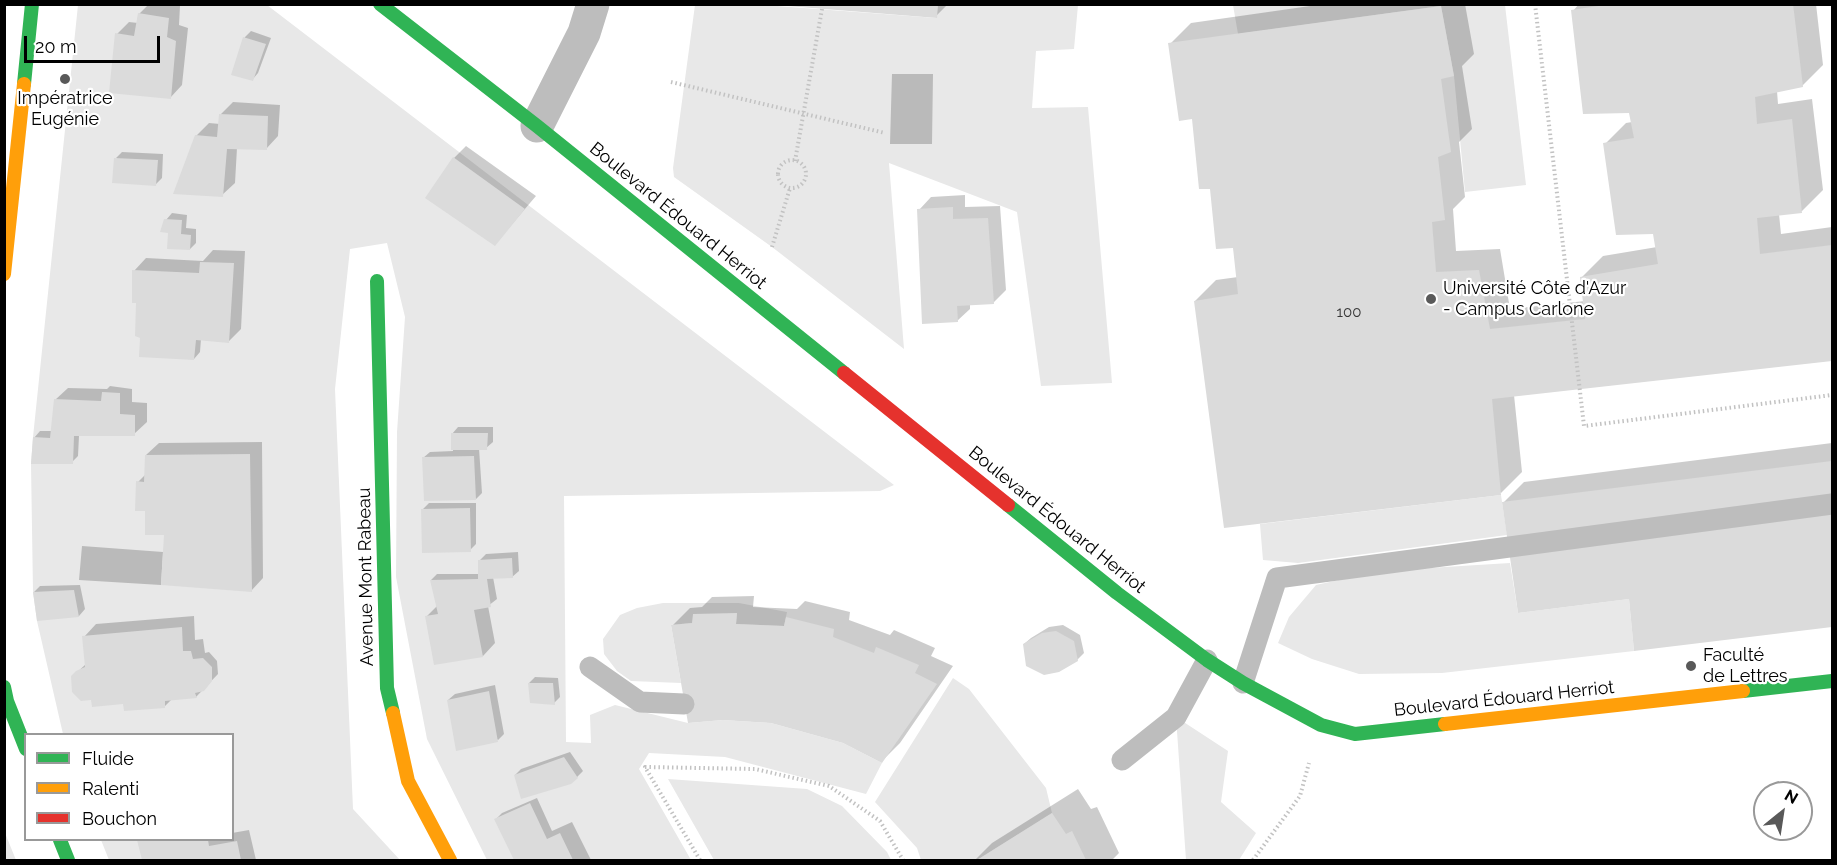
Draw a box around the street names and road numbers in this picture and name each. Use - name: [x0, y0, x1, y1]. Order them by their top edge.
- street label: Boulevard Édouard Herriot: [585, 138, 771, 294]
- street label: Boulevard Édouard Herriot: [964, 442, 1150, 598]
- street label: Avenue Mont Rabeau: [354, 487, 378, 667]
- street label: Boulevard Édouard Herriot: [1393, 677, 1615, 721]

